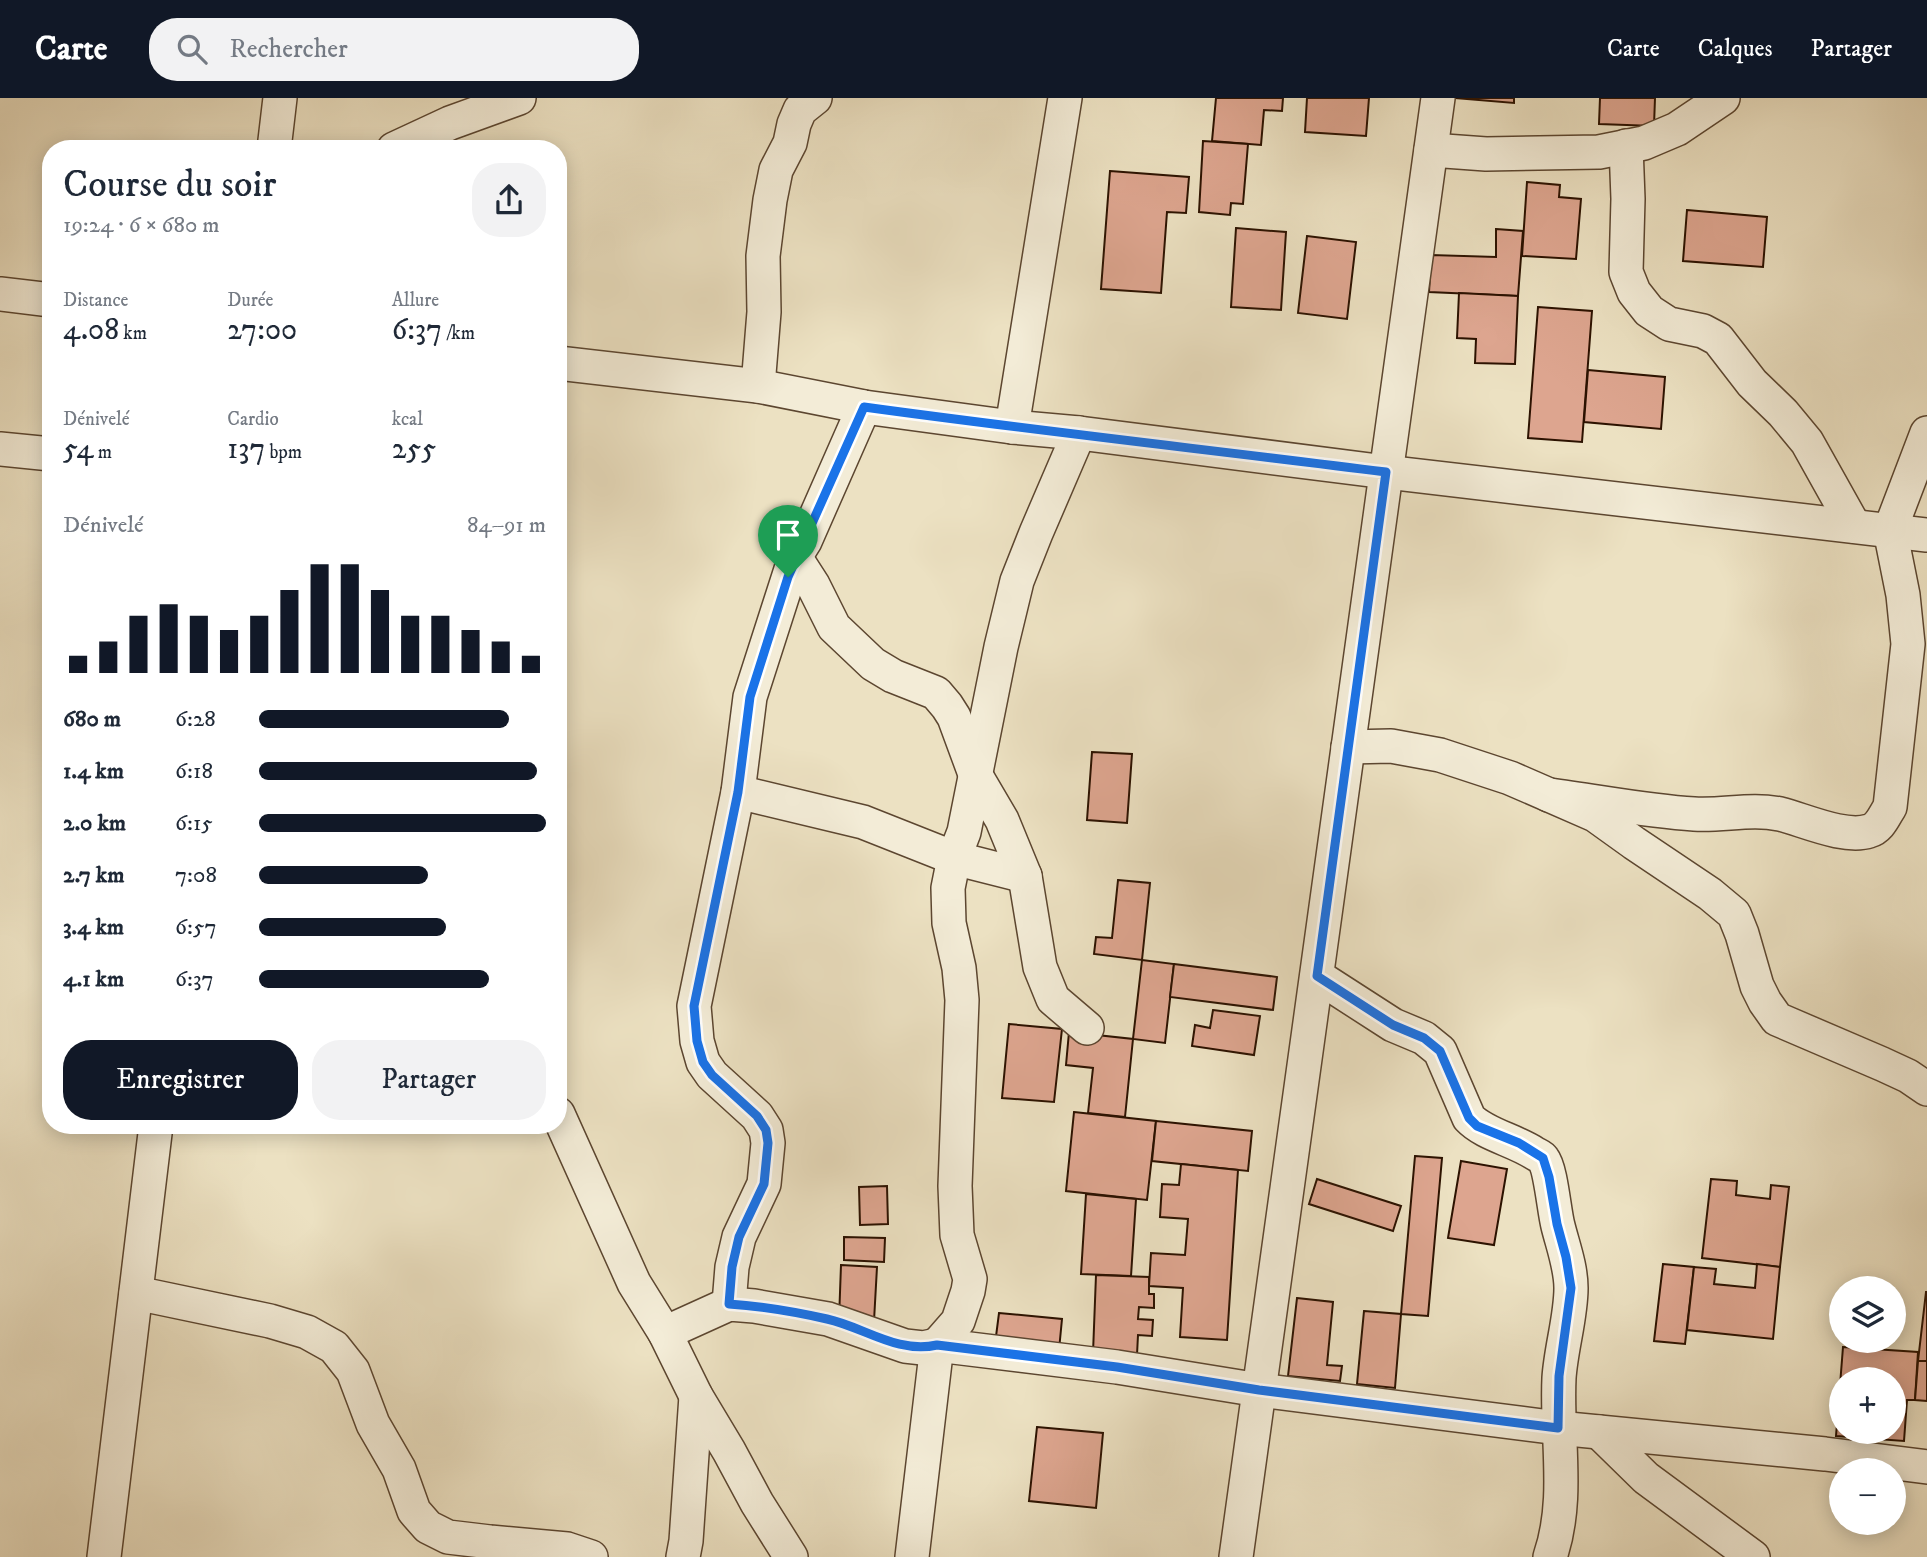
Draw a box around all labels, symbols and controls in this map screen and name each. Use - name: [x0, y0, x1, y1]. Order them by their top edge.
- search box: [149, 18, 639, 81]
- text: Carte: [35, 29, 107, 70]
- icon: search: [173, 30, 211, 68]
- text: Rechercher: [229, 33, 348, 66]
- text: Carte: [1607, 34, 1660, 64]
- text: Calques: [1698, 34, 1773, 64]
- text: Partager: [1811, 34, 1892, 64]
- text: Course du soir: [63, 161, 276, 209]
- button: share: [472, 163, 546, 237]
- text: 19:24 · 6 × 680 m: [63, 211, 220, 240]
- text: Distance: [63, 289, 128, 312]
- text: Durée: [227, 289, 273, 312]
- text: Allure: [392, 289, 439, 312]
- text: 4.08: [63, 312, 119, 349]
- text: 27:00: [227, 312, 297, 349]
- text: 6:37: [392, 312, 442, 349]
- text: km: [119, 322, 147, 345]
- text: /km: [442, 322, 475, 345]
- text: Dénivelé: [63, 408, 130, 431]
- text: Cardio: [227, 408, 279, 431]
- text: kcal: [392, 408, 423, 431]
- text: 54: [63, 431, 94, 468]
- text: 137: [227, 431, 265, 468]
- text: 255: [392, 431, 436, 468]
- text: m: [94, 441, 112, 464]
- text: bpm: [265, 441, 302, 464]
- pin: [758, 505, 818, 577]
- text: Dénivelé: [63, 511, 144, 540]
- text: 84–91 m: [467, 511, 546, 540]
- icon: arrive: [769, 516, 807, 554]
- text: 680 m: [63, 705, 121, 734]
- text: 6:28: [175, 705, 216, 734]
- text: 1.4 km: [63, 757, 124, 786]
- text: 6:18: [175, 757, 213, 786]
- text: 2.0 km: [63, 809, 126, 838]
- text: 6:15: [175, 809, 213, 838]
- text: 2.7 km: [63, 861, 124, 890]
- text: 7:08: [175, 861, 217, 890]
- text: 3.4 km: [63, 913, 124, 942]
- text: 6:57: [175, 913, 217, 942]
- text: 4.1 km: [63, 965, 124, 994]
- text: 6:37: [175, 965, 214, 994]
- button: Enregistrer: [63, 1040, 298, 1120]
- button: Partager: [312, 1040, 546, 1120]
- map controls: [1829, 1276, 1906, 1535]
- button: layers: [1829, 1276, 1906, 1353]
- button: +: [1829, 1367, 1906, 1444]
- button: −: [1829, 1458, 1906, 1535]

